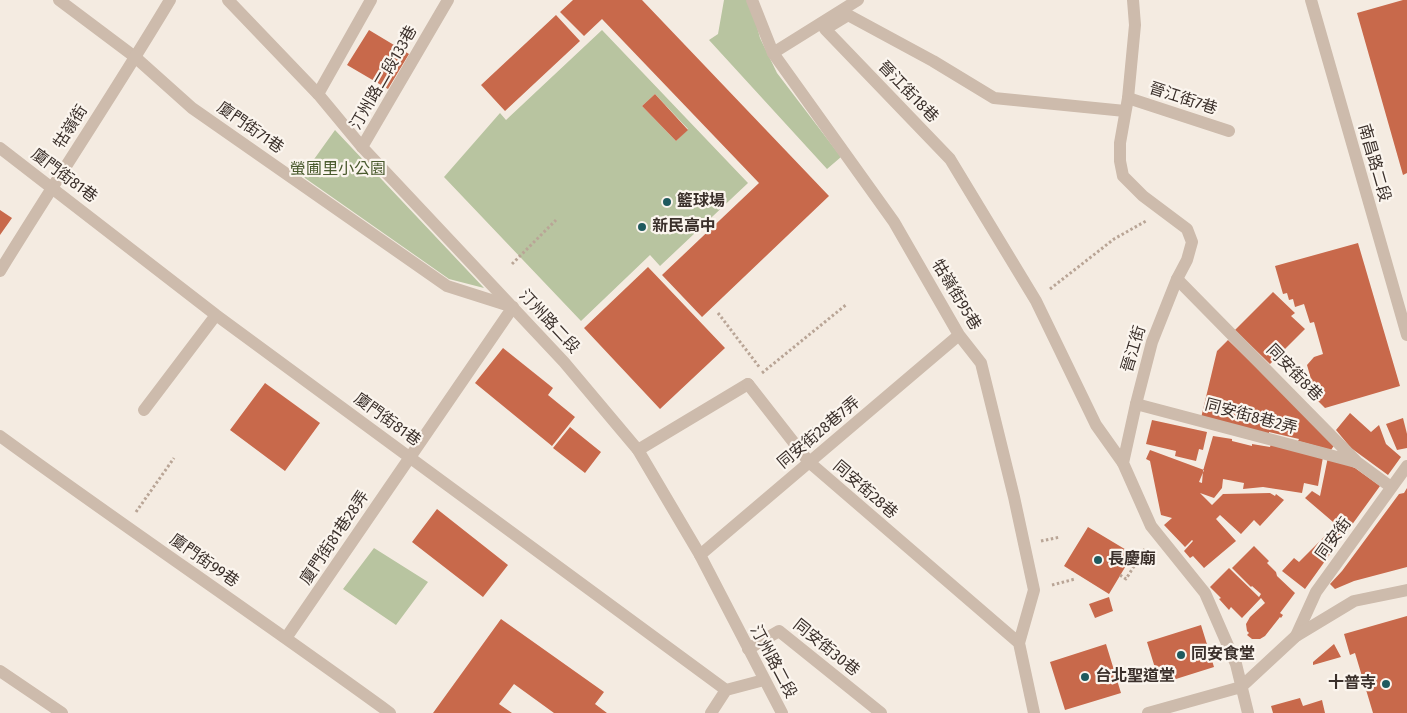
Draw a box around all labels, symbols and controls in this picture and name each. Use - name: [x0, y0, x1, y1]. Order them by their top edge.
- street label: 汀州路二段133巷: [347, 23, 421, 133]
- street label: 晉江街18巷: [874, 57, 942, 127]
- street label: 晉江街7巷: [1147, 79, 1219, 119]
- street label: 廈門街71巷: [213, 98, 287, 158]
- street label: 牯嶺街: [50, 102, 92, 152]
- street label: 南昌路二段: [1354, 122, 1394, 204]
- street label: 廈門街81巷: [27, 145, 101, 207]
- park label: 螢圃里小公園: [290, 160, 386, 180]
- place label: 籃球場: [677, 192, 725, 212]
- marker: 籃球場: [661, 196, 673, 208]
- place label: 新民高中: [652, 217, 716, 237]
- marker: 新民高中: [636, 221, 648, 233]
- street label: 牯嶺街95巷: [927, 256, 985, 334]
- street label: 汀州路二段: [515, 286, 583, 358]
- street label: 晉江街: [1118, 323, 1150, 375]
- street label: 同安街8巷: [1262, 340, 1326, 406]
- street label: 廈門街81巷: [350, 389, 424, 451]
- street label: 同安街28巷7弄: [774, 393, 864, 473]
- street label: 同安街8巷2弄: [1203, 395, 1299, 439]
- street label: 同安街28巷: [829, 457, 901, 523]
- street label: 廈門街81巷28弄: [297, 487, 373, 589]
- street label: 同安街: [1312, 514, 1356, 564]
- street label: 廈門街99巷: [166, 530, 242, 592]
- place label: 長慶廟: [1108, 550, 1156, 570]
- marker: 長慶廟: [1092, 554, 1104, 566]
- street label: 同安街30巷: [789, 616, 863, 680]
- street label: 汀州路二段: [746, 622, 800, 702]
- place label: 同安食堂: [1191, 645, 1255, 665]
- marker: 同安食堂: [1175, 649, 1187, 661]
- place label: 台北聖道堂: [1095, 667, 1175, 687]
- marker: 台北聖道堂: [1079, 671, 1091, 683]
- place label: 十普寺: [1328, 674, 1376, 694]
- marker: 十普寺: [1380, 678, 1392, 690]

